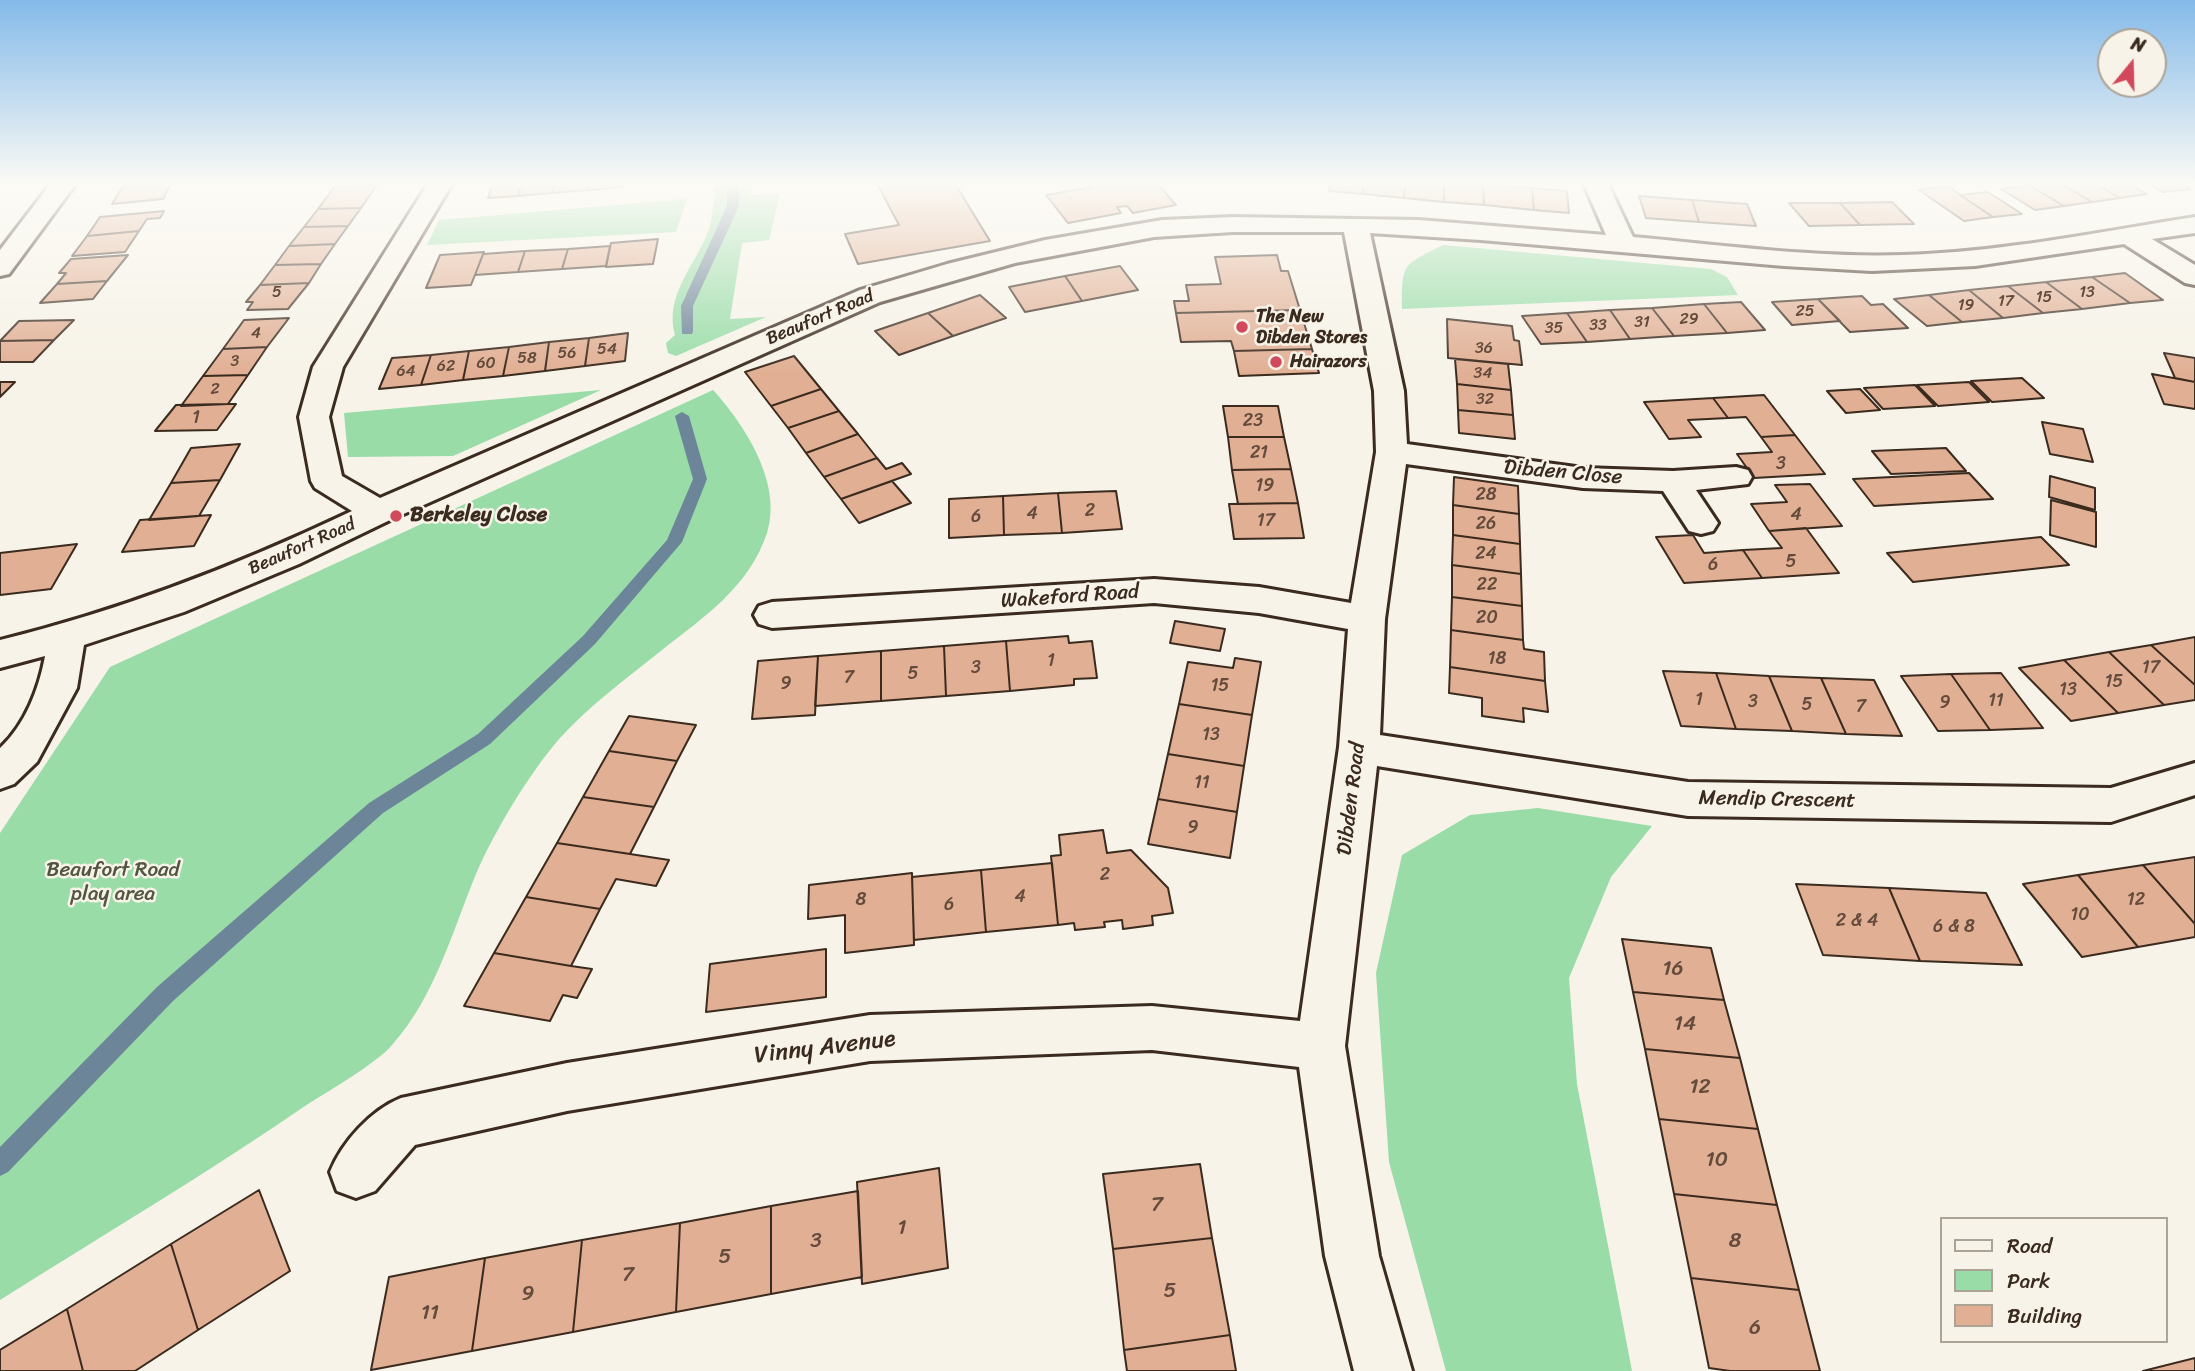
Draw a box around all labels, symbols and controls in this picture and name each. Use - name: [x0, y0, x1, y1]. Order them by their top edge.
- text: N: [2127, 27, 2150, 62]
- north arrow: [2097, 28, 2167, 98]
- house number: 5: [272, 283, 282, 303]
- house number: 13: [2079, 283, 2095, 303]
- street label: Beaufort Road: [763, 286, 877, 350]
- house number: 15: [2036, 288, 2052, 308]
- house number: 17: [1998, 292, 2014, 312]
- house number: 19: [1958, 296, 1974, 316]
- house number: 25: [1795, 302, 1815, 322]
- place label: The New Dibden Stores: [1256, 306, 1367, 348]
- house number: 29: [1679, 310, 1699, 330]
- house number: 31: [1634, 313, 1650, 333]
- house number: 33: [1589, 316, 1607, 336]
- marker: The New Dibden Stores: [1234, 319, 1250, 335]
- house number: 35: [1545, 319, 1563, 339]
- house number: 4: [251, 324, 261, 344]
- house number: 36: [1475, 339, 1493, 359]
- house number: 54: [597, 340, 617, 360]
- house number: 56: [558, 344, 576, 364]
- house number: 58: [517, 349, 537, 369]
- place label: Hairazors: [1290, 351, 1367, 373]
- house number: 3: [231, 352, 239, 372]
- house number: 60: [476, 354, 496, 374]
- marker: Hairazors: [1268, 354, 1284, 370]
- house number: 62: [437, 357, 455, 377]
- house number: 64: [396, 362, 416, 382]
- house number: 34: [1474, 364, 1492, 384]
- house number: 2: [210, 380, 220, 400]
- house number: 32: [1476, 390, 1494, 410]
- house number: 1: [192, 407, 200, 429]
- house number: 23: [1243, 410, 1263, 432]
- house number: 21: [1250, 442, 1268, 464]
- house number: 3: [1776, 453, 1786, 475]
- street label: Dibden Close: [1503, 455, 1623, 491]
- house number: 19: [1256, 475, 1274, 497]
- house number: 28: [1475, 484, 1497, 506]
- house number: 2: [1085, 500, 1095, 522]
- place label: Berkeley Close: [410, 503, 547, 529]
- house number: 4: [1026, 503, 1038, 525]
- house number: 4: [1790, 504, 1802, 526]
- house number: 6: [971, 506, 981, 528]
- marker: Berkeley Close: [388, 508, 404, 524]
- house number: 17: [1257, 510, 1275, 532]
- house number: 26: [1476, 513, 1496, 535]
- street label: Beaufort Road: [245, 514, 359, 580]
- house number: 24: [1475, 543, 1497, 565]
- house number: 5: [1786, 551, 1796, 573]
- house number: 6: [1708, 554, 1718, 576]
- house number: 22: [1477, 574, 1497, 596]
- street label: Wakeford Road: [1000, 580, 1140, 614]
- house number: 20: [1476, 607, 1498, 629]
- house number: 18: [1488, 648, 1506, 670]
- house number: 1: [1047, 650, 1055, 672]
- house number: 3: [971, 657, 981, 679]
- house number: 17: [2142, 657, 2160, 679]
- house number: 5: [908, 663, 918, 685]
- house number: 7: [844, 667, 854, 689]
- house number: 15: [2105, 671, 2123, 693]
- house number: 9: [780, 673, 792, 695]
- house number: 15: [1211, 675, 1229, 697]
- house number: 13: [2059, 679, 2077, 701]
- house number: 1: [1695, 689, 1703, 711]
- house number: 11: [1988, 690, 2004, 712]
- house number: 3: [1748, 691, 1758, 713]
- house number: 9: [1939, 692, 1951, 714]
- house number: 5: [1802, 694, 1812, 716]
- house number: 7: [1856, 696, 1866, 718]
- house number: 13: [1202, 724, 1220, 746]
- street label: Dibden Road: [1333, 741, 1371, 857]
- house number: 11: [1194, 772, 1210, 794]
- street label: Mendip Crescent: [1698, 786, 1856, 814]
- house number: 9: [1187, 817, 1199, 839]
- park label: Beaufort Road play area: [46, 858, 180, 908]
- house number: 2: [1100, 864, 1110, 886]
- house number: 4: [1014, 886, 1026, 908]
- house number: 8: [856, 889, 866, 911]
- house number: 12: [2127, 889, 2145, 911]
- house number: 6: [944, 894, 954, 916]
- house number: 10: [2070, 904, 2090, 926]
- house number: 2 & 4: [1836, 910, 1878, 932]
- house number: 6 & 8: [1933, 916, 1975, 938]
- house number: 16: [1663, 957, 1683, 983]
- house number: 14: [1674, 1012, 1696, 1038]
- street label: Vinny Avenue: [753, 1025, 897, 1071]
- house number: 12: [1689, 1075, 1711, 1101]
- house number: 10: [1706, 1148, 1728, 1174]
- house number: 7: [1151, 1193, 1163, 1219]
- house number: 1: [897, 1216, 907, 1242]
- legend: [1940, 1217, 2167, 1343]
- text: Road: [2007, 1227, 2052, 1265]
- house number: 3: [810, 1229, 822, 1255]
- house number: 8: [1729, 1229, 1741, 1255]
- house number: 5: [719, 1245, 731, 1271]
- text: Park: [2007, 1262, 2050, 1300]
- house number: 7: [622, 1263, 634, 1289]
- house number: 5: [1164, 1279, 1176, 1305]
- house number: 9: [522, 1282, 534, 1308]
- text: Building: [2007, 1297, 2082, 1335]
- house number: 11: [421, 1301, 439, 1327]
- house number: 6: [1749, 1316, 1761, 1342]

